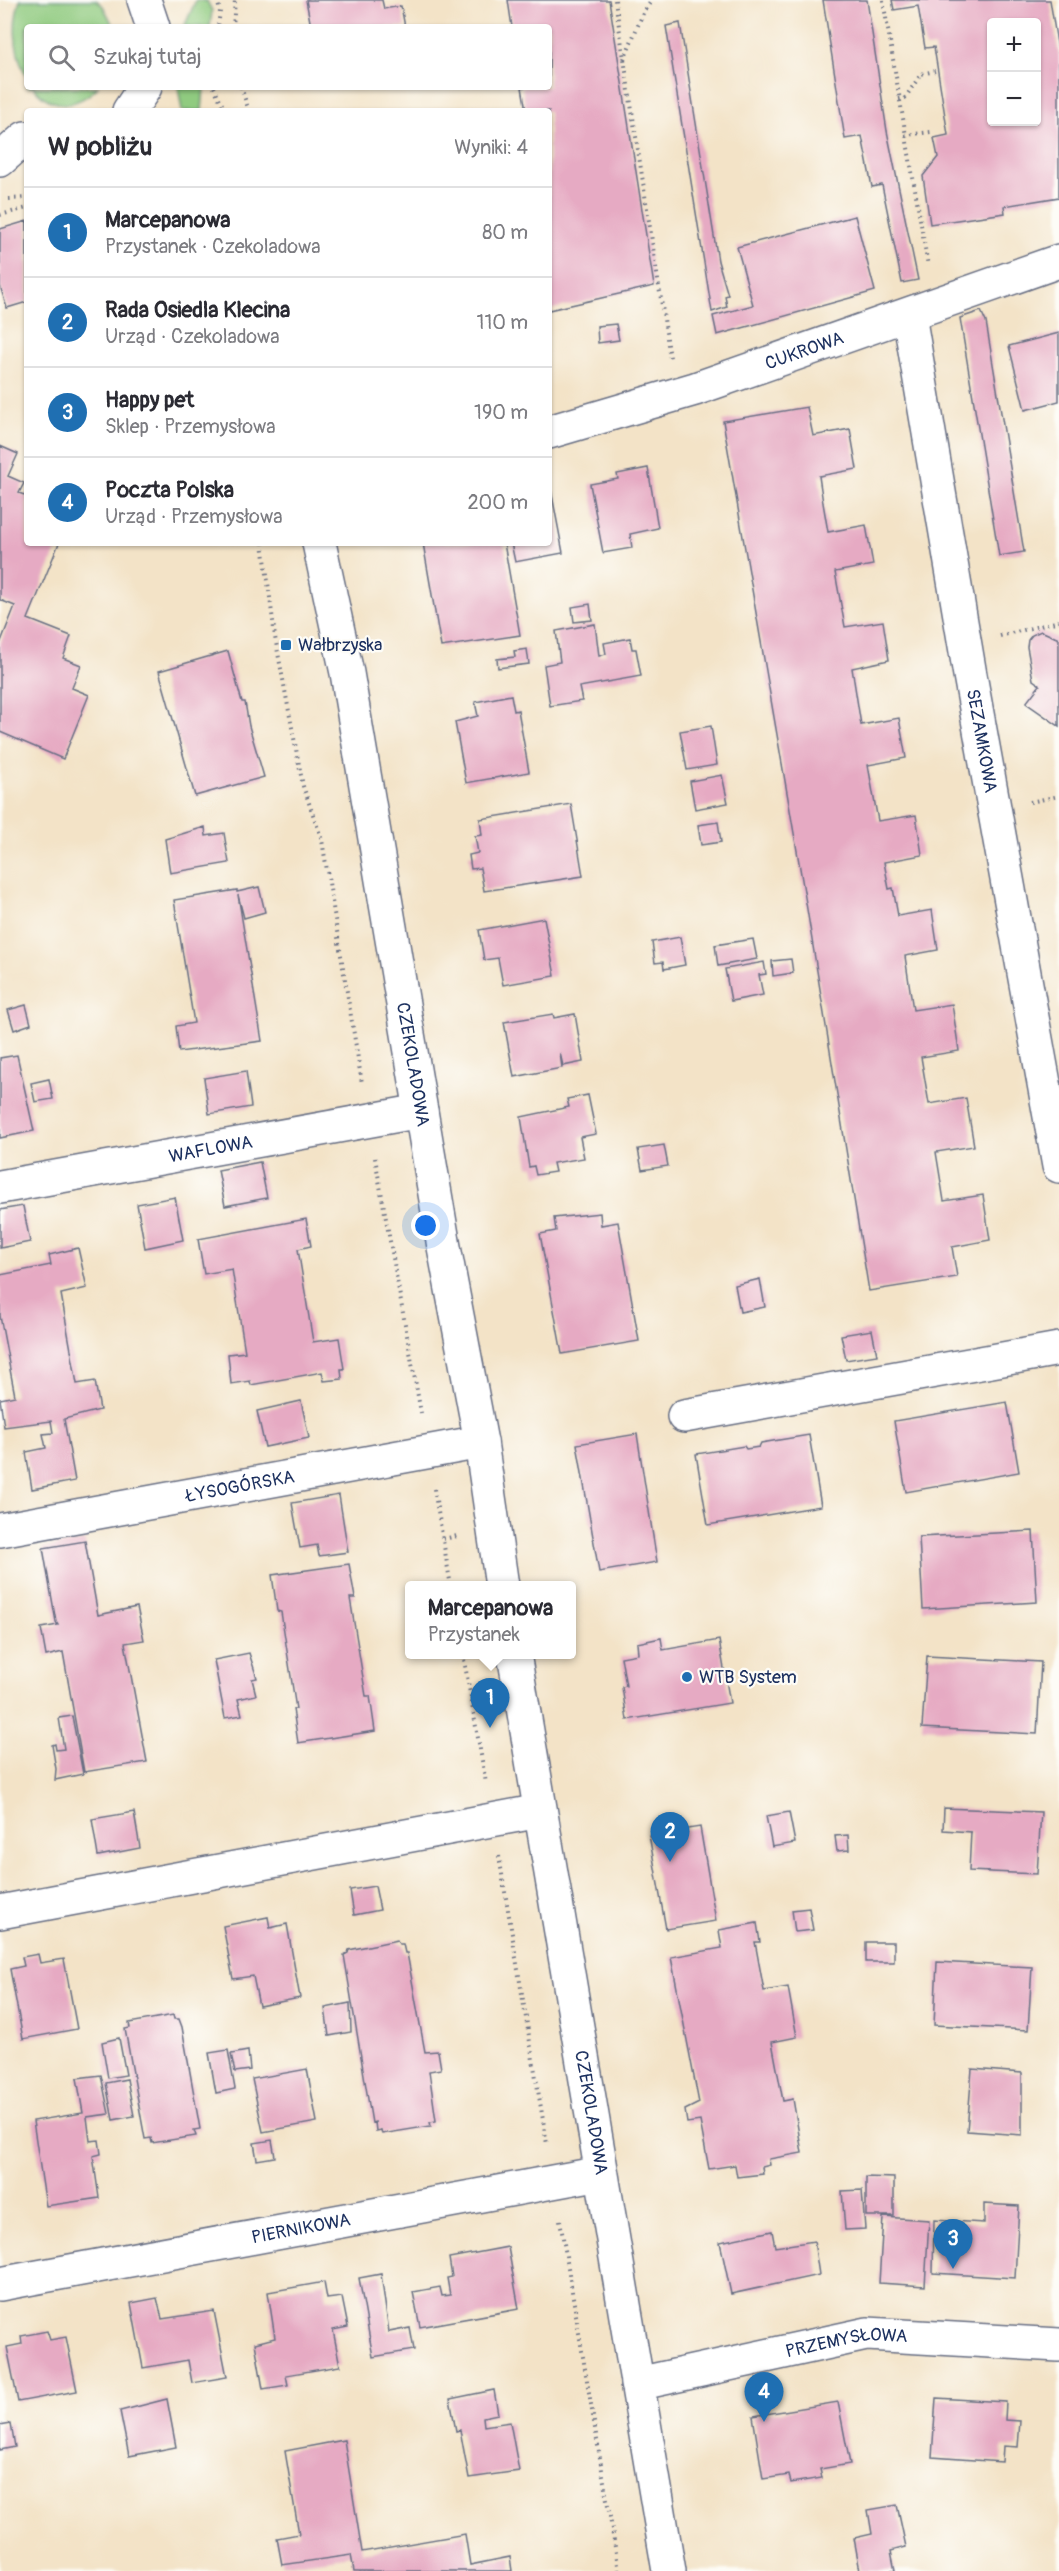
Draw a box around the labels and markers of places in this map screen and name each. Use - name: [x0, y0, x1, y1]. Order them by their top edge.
- place label: Wałbrzyska: [298, 634, 382, 657]
- marker: Wałbrzyska: [279, 638, 293, 652]
- place label: WTB System: [699, 1666, 797, 1689]
- marker: WTB System: [680, 1670, 694, 1684]
- pin: 1: [470, 1678, 510, 1728]
- pin: 2: [650, 1812, 690, 1862]
- pin: 3: [934, 2220, 972, 2269]
- pin: 4: [744, 2372, 783, 2422]

